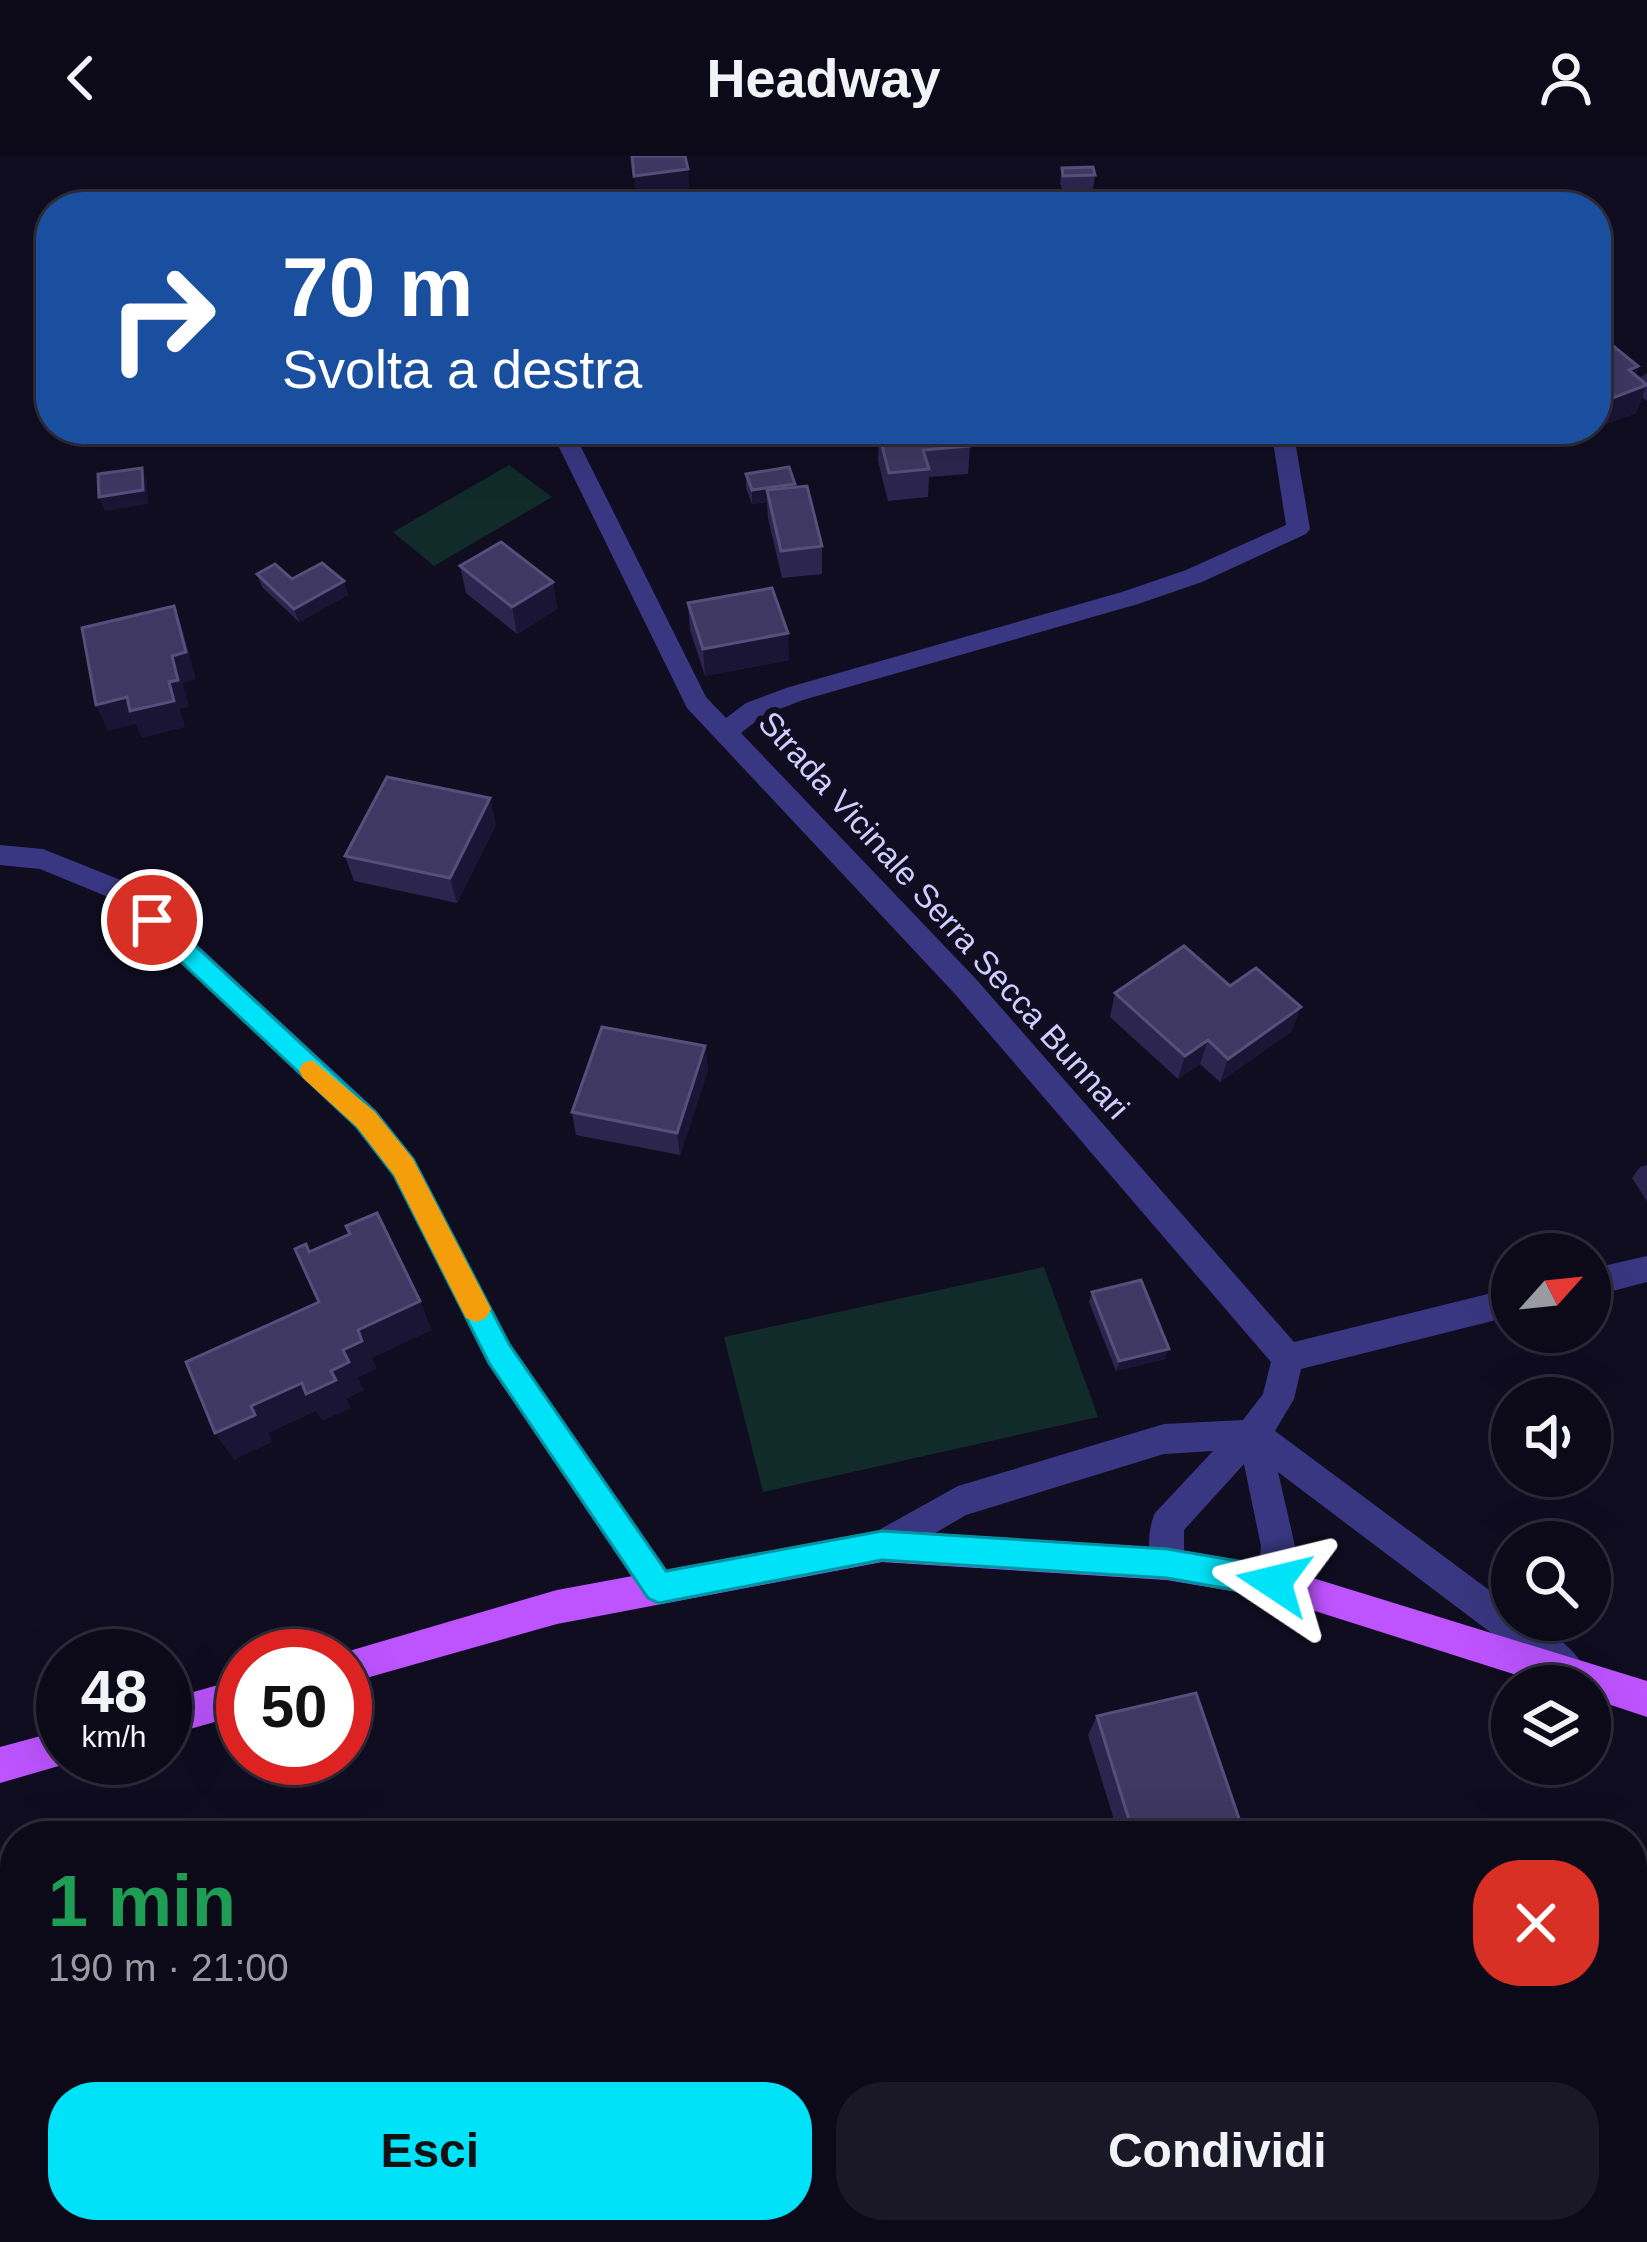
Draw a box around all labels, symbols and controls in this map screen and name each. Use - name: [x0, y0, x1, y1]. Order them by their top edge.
- icon: back: [48, 45, 114, 111]
- icon: person: [1533, 45, 1599, 111]
- text: Headway: [706, 48, 941, 108]
- icon: right: [84, 240, 240, 396]
- text: 70 m: [282, 240, 473, 334]
- text: Svolta a destra: [282, 339, 642, 399]
- street label: Strada Vicinale Serra Secca Bunnari: [751, 704, 1137, 1126]
- pin: [101, 869, 203, 971]
- icon: arrive: [119, 887, 185, 953]
- north arrow: [1491, 1233, 1611, 1353]
- map controls: [1491, 1233, 1611, 1785]
- button: sound: [1491, 1377, 1611, 1497]
- position arrow: [1211, 1519, 1337, 1645]
- button: search: [1491, 1521, 1611, 1641]
- speed limit sign: 50: [216, 1629, 372, 1785]
- text: 48: [81, 1658, 147, 1725]
- button: layers: [1491, 1665, 1611, 1785]
- text: km/h: [81, 1720, 147, 1753]
- button: close: [1473, 1860, 1599, 1986]
- text: 1 min: [48, 1861, 236, 1941]
- text: 190 m · 21:00: [48, 1946, 289, 1989]
- button: Esci: [48, 2082, 812, 2220]
- button: Condividi: [836, 2082, 1599, 2220]

